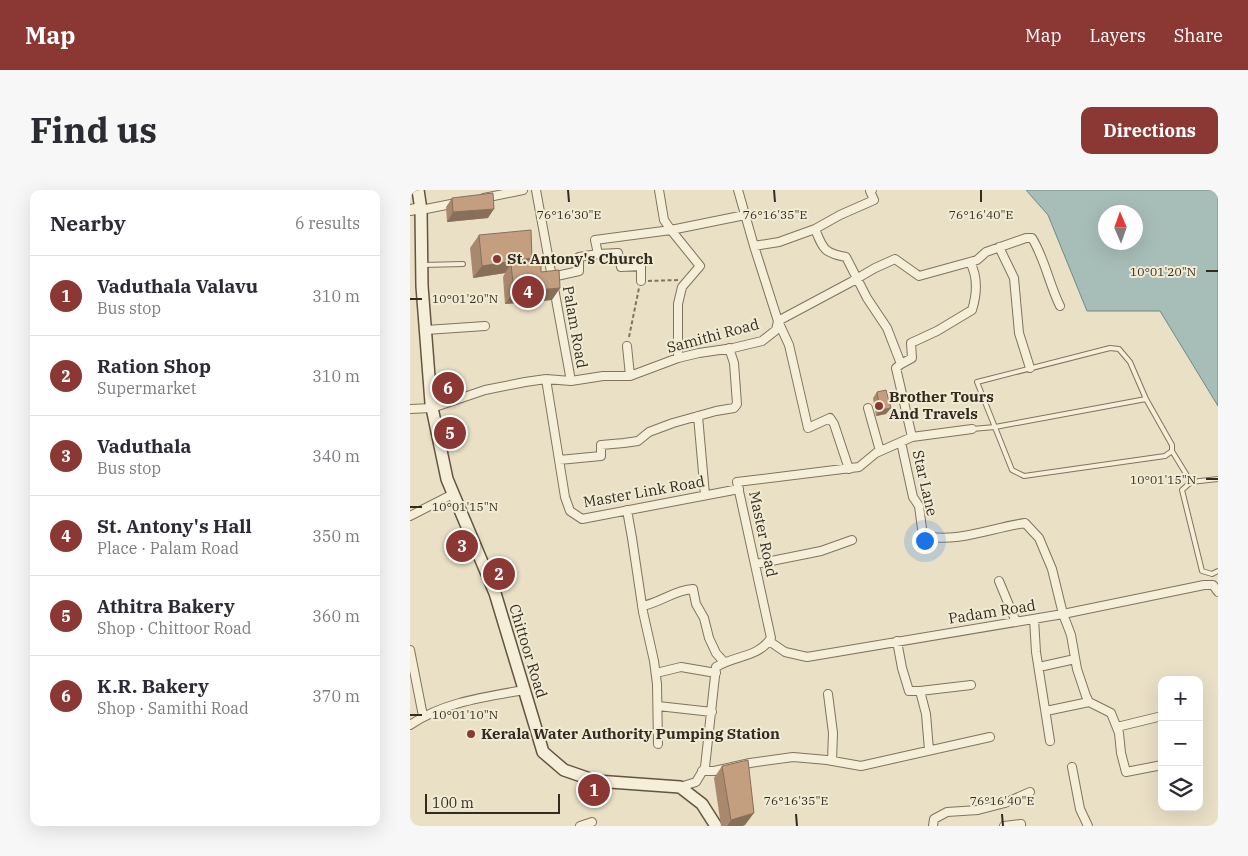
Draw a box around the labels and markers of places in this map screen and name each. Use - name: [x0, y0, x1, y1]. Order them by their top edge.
- place label: St. Antony's Church: [507, 249, 653, 268]
- marker: St. Antony's Church: [491, 253, 503, 265]
- pin: 4: [512, 273, 544, 311]
- pin: 6: [432, 369, 464, 407]
- place label: Brother Tours And Travels: [889, 387, 994, 423]
- marker: Brother Tours And Travels: [873, 400, 885, 412]
- pin: 5: [434, 414, 466, 452]
- pin: 3: [446, 527, 478, 565]
- pin: 2: [483, 555, 515, 593]
- place label: Kerala Water Authority Pumping Station: [481, 724, 780, 743]
- marker: Kerala Water Authority Pumping Station: [465, 728, 477, 740]
- pin: 1: [578, 771, 610, 809]

